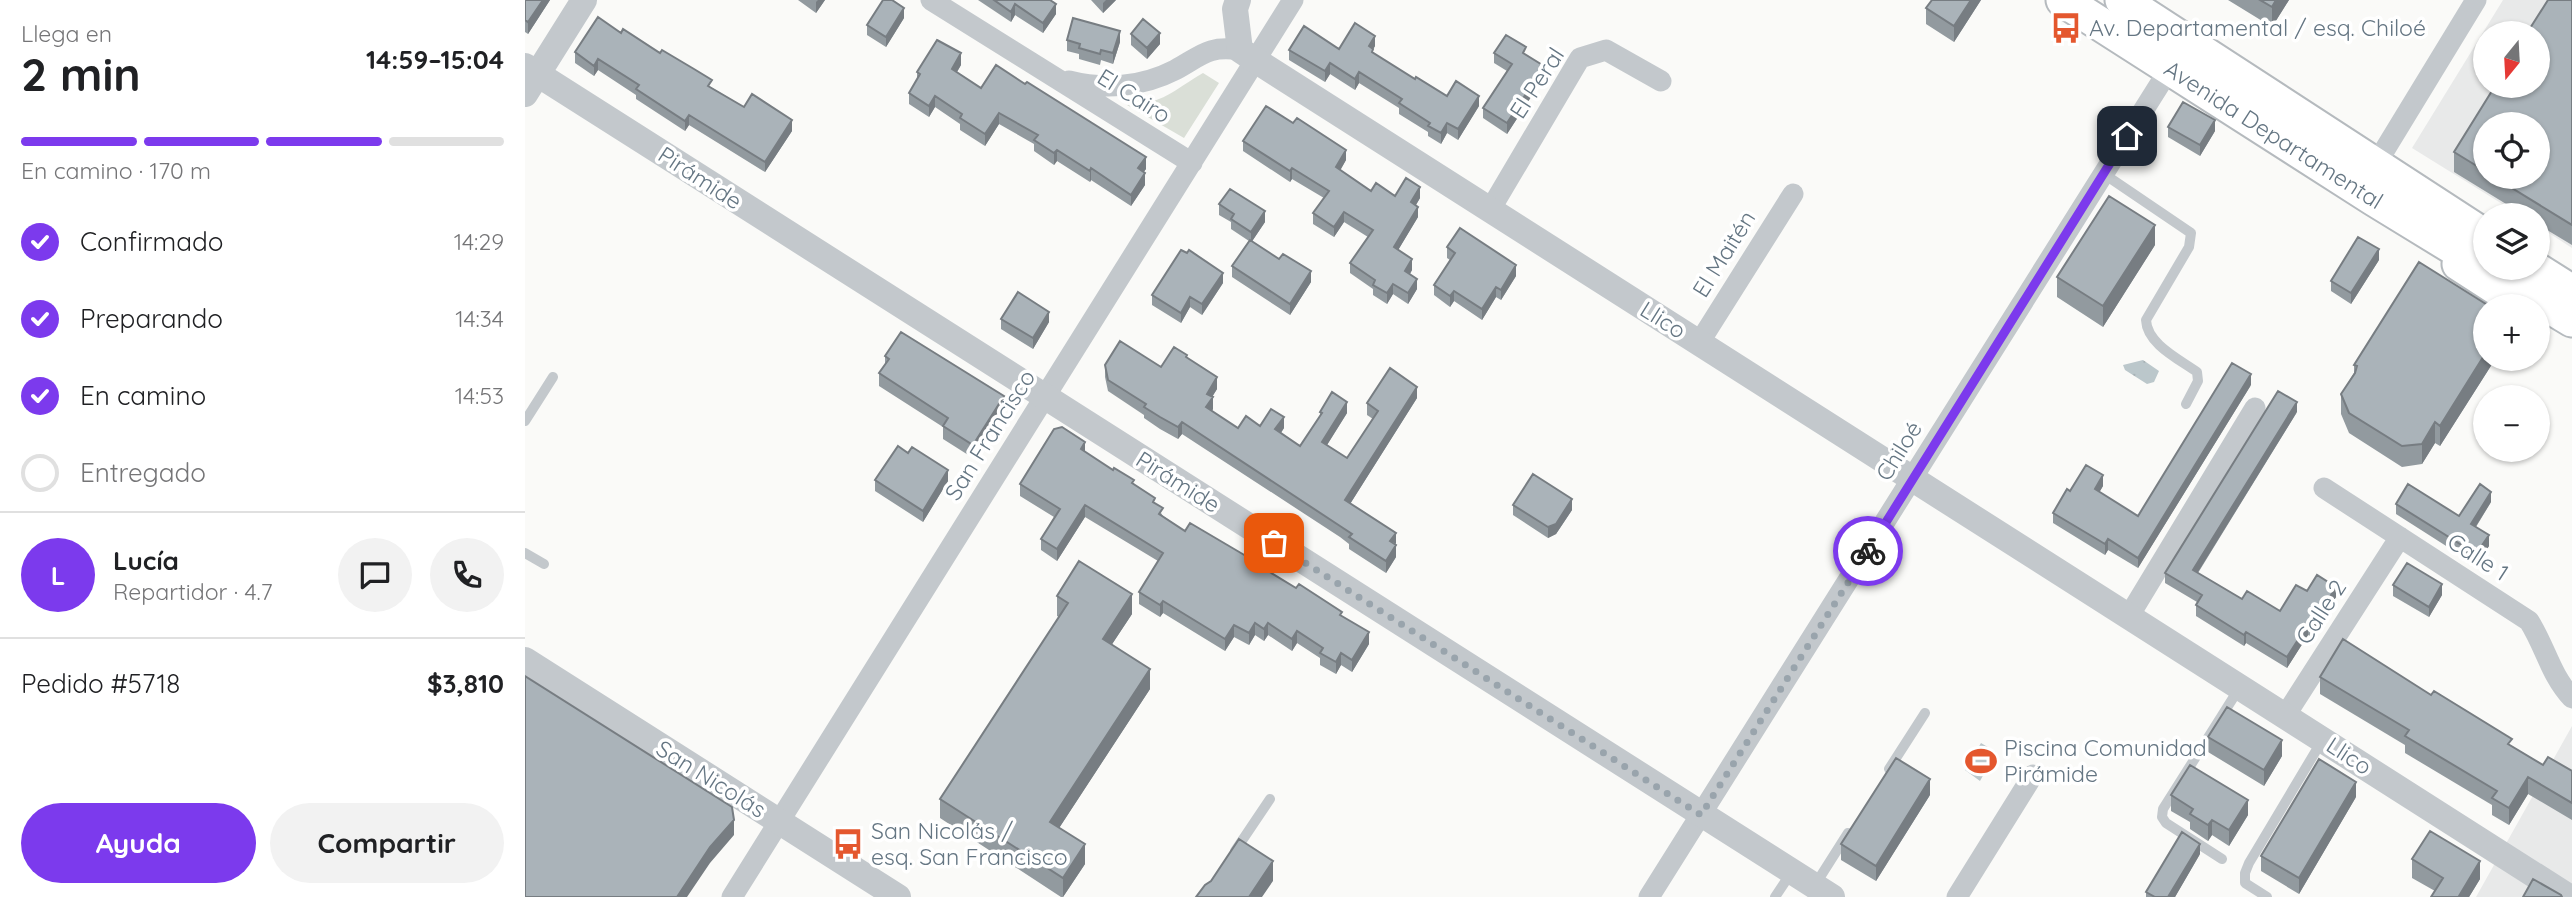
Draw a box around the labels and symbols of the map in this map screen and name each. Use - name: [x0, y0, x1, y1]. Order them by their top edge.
- bus stop icon: Av. Departamental / esq. Chiloé: [2049, 11, 2083, 45]
- place label: Av. Departamental / esq. Chiloé: [2089, 13, 2426, 42]
- north arrow: [2473, 21, 2550, 98]
- street label: El Peral: [1503, 42, 1570, 124]
- street label: Avenida Departamental: [2159, 54, 2389, 215]
- street label: El Cairo: [1092, 62, 1176, 129]
- pin: [2097, 106, 2157, 166]
- street label: Pirámide: [653, 140, 748, 215]
- street label: El Maitén: [1686, 205, 1761, 302]
- street label: Llico: [1635, 294, 1691, 345]
- street label: San Francisco: [938, 364, 1041, 505]
- street label: Chiloé: [1869, 416, 1928, 486]
- street label: Pirámide: [1131, 444, 1226, 519]
- pin: [1244, 513, 1304, 573]
- courier: [1833, 516, 1903, 586]
- street label: Calle 1: [2442, 526, 2514, 587]
- street label: Calle 2: [2289, 574, 2352, 650]
- street label: Llico: [2321, 730, 2377, 781]
- street label: San Nicolás: [651, 733, 772, 824]
- place label: Piscina Comunidad Pirámide: [2004, 733, 2207, 788]
- sports icon: Piscina Comunidad Pirámide: [1964, 744, 1998, 778]
- place label: San Nicolás / esq. San Francisco: [871, 816, 1068, 871]
- bus stop icon: San Nicolás / esq. San Francisco: [831, 827, 865, 861]

